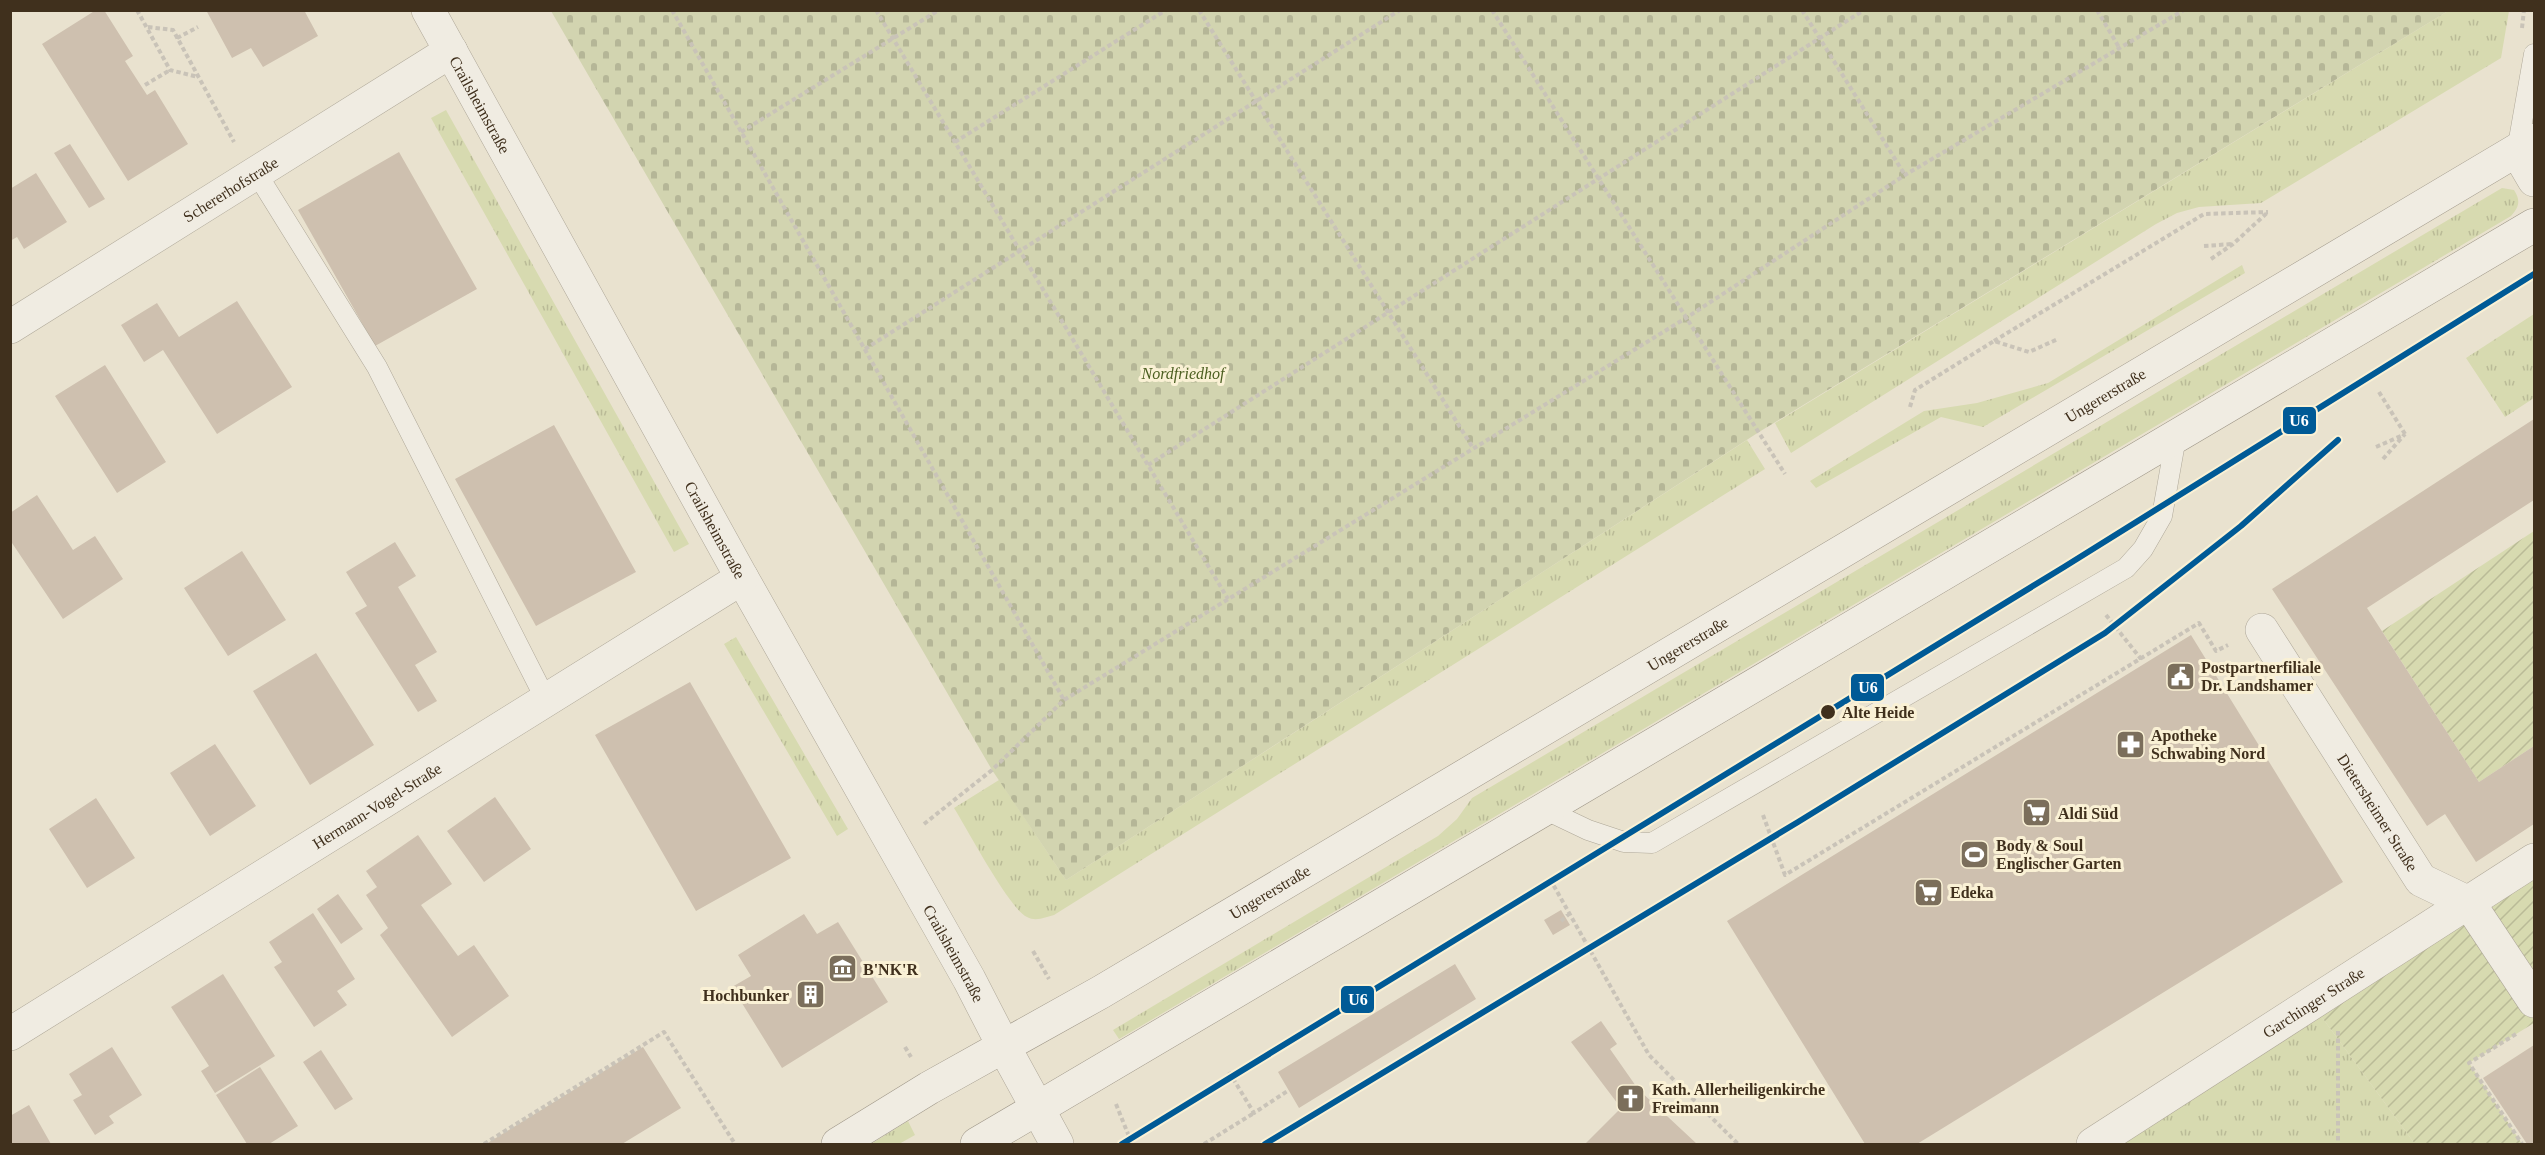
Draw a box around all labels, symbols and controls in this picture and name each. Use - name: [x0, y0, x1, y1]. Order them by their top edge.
- street label: Crailsheimstraße: [446, 53, 513, 156]
- street label: Schererhofstraße: [180, 154, 281, 225]
- park label: Nordfriedhof: [1141, 365, 1227, 383]
- street label: Ungererstraße: [2062, 365, 2149, 426]
- line badge: U6: [2282, 406, 2317, 435]
- text: U6: [2289, 412, 2309, 429]
- street label: Crailsheimstraße: [681, 479, 749, 582]
- street label: Ungererstraße: [1644, 613, 1731, 674]
- place label: Postpartnerfiliale Dr. Landshamer: [2201, 659, 2321, 694]
- public building icon: Postpartnerfiliale Dr. Landshamer: [2164, 660, 2196, 692]
- line badge: U6: [1850, 673, 1885, 702]
- text: U6: [1858, 679, 1878, 696]
- marker: Alte Heide: [1819, 703, 1837, 721]
- place label: Alte Heide: [1842, 704, 1914, 721]
- place label: Apotheke Schwabing Nord: [2151, 727, 2265, 763]
- pharmacy icon: Apotheke Schwabing Nord: [2114, 728, 2146, 760]
- street label: Dietersheimer Straße: [2334, 751, 2421, 874]
- street label: Hermann-Vogel-Straße: [310, 760, 444, 852]
- supermarket icon: Aldi Süd: [2021, 797, 2053, 829]
- place label: Aldi Süd: [2058, 805, 2118, 822]
- place label: Body & Soul Englischer Garten: [1996, 837, 2122, 873]
- sports icon: Body & Soul Englischer Garten: [1959, 838, 1991, 870]
- street label: Ungererstraße: [1227, 862, 1313, 923]
- supermarket icon: Edeka: [1913, 876, 1945, 908]
- place label: Edeka: [1950, 884, 1994, 901]
- street label: Crailsheimstraße: [920, 902, 987, 1005]
- museum icon: B'NK'R: [826, 953, 858, 985]
- place label: B'NK'R: [863, 961, 919, 978]
- street label: Garchinger Straße: [2260, 964, 2367, 1041]
- building icon: Hochbunker: [794, 979, 826, 1011]
- line badge: U6: [1340, 985, 1375, 1014]
- place label: Hochbunker: [703, 987, 789, 1004]
- text: U6: [1348, 991, 1368, 1008]
- place label: Kath. Allerheiligenkirche Freimann: [1652, 1081, 1825, 1116]
- church icon: Kath. Allerheiligenkirche Freimann: [1615, 1082, 1647, 1114]

